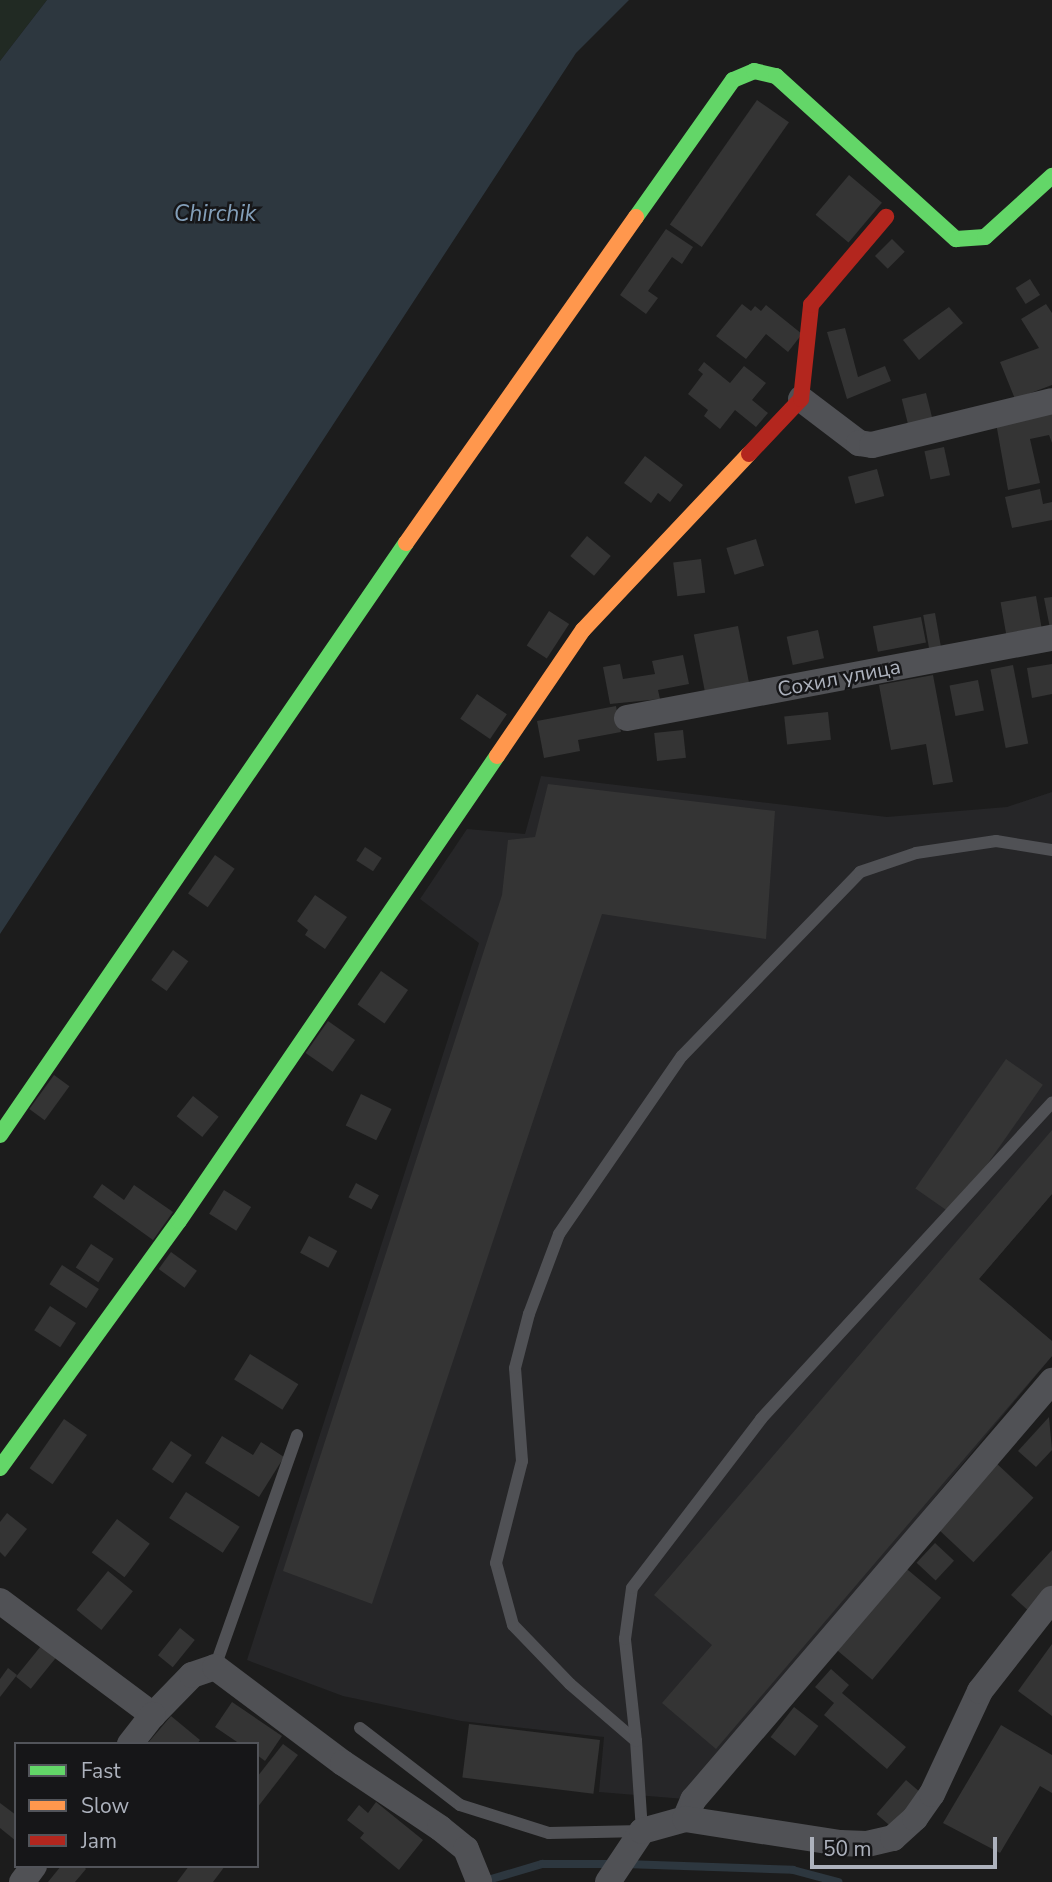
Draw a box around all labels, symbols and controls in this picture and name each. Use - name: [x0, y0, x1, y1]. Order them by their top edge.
- water label: Chirchik: [174, 200, 256, 228]
- street label: Сохил улица: [775, 654, 903, 702]
- legend: [14, 1742, 259, 1868]
- text: Fast: [81, 1757, 121, 1785]
- text: Slow: [81, 1792, 129, 1820]
- scale bar: [814, 1822, 1001, 1866]
- text: Jam: [81, 1827, 117, 1855]
- text: 50 m: [823, 1835, 872, 1863]

